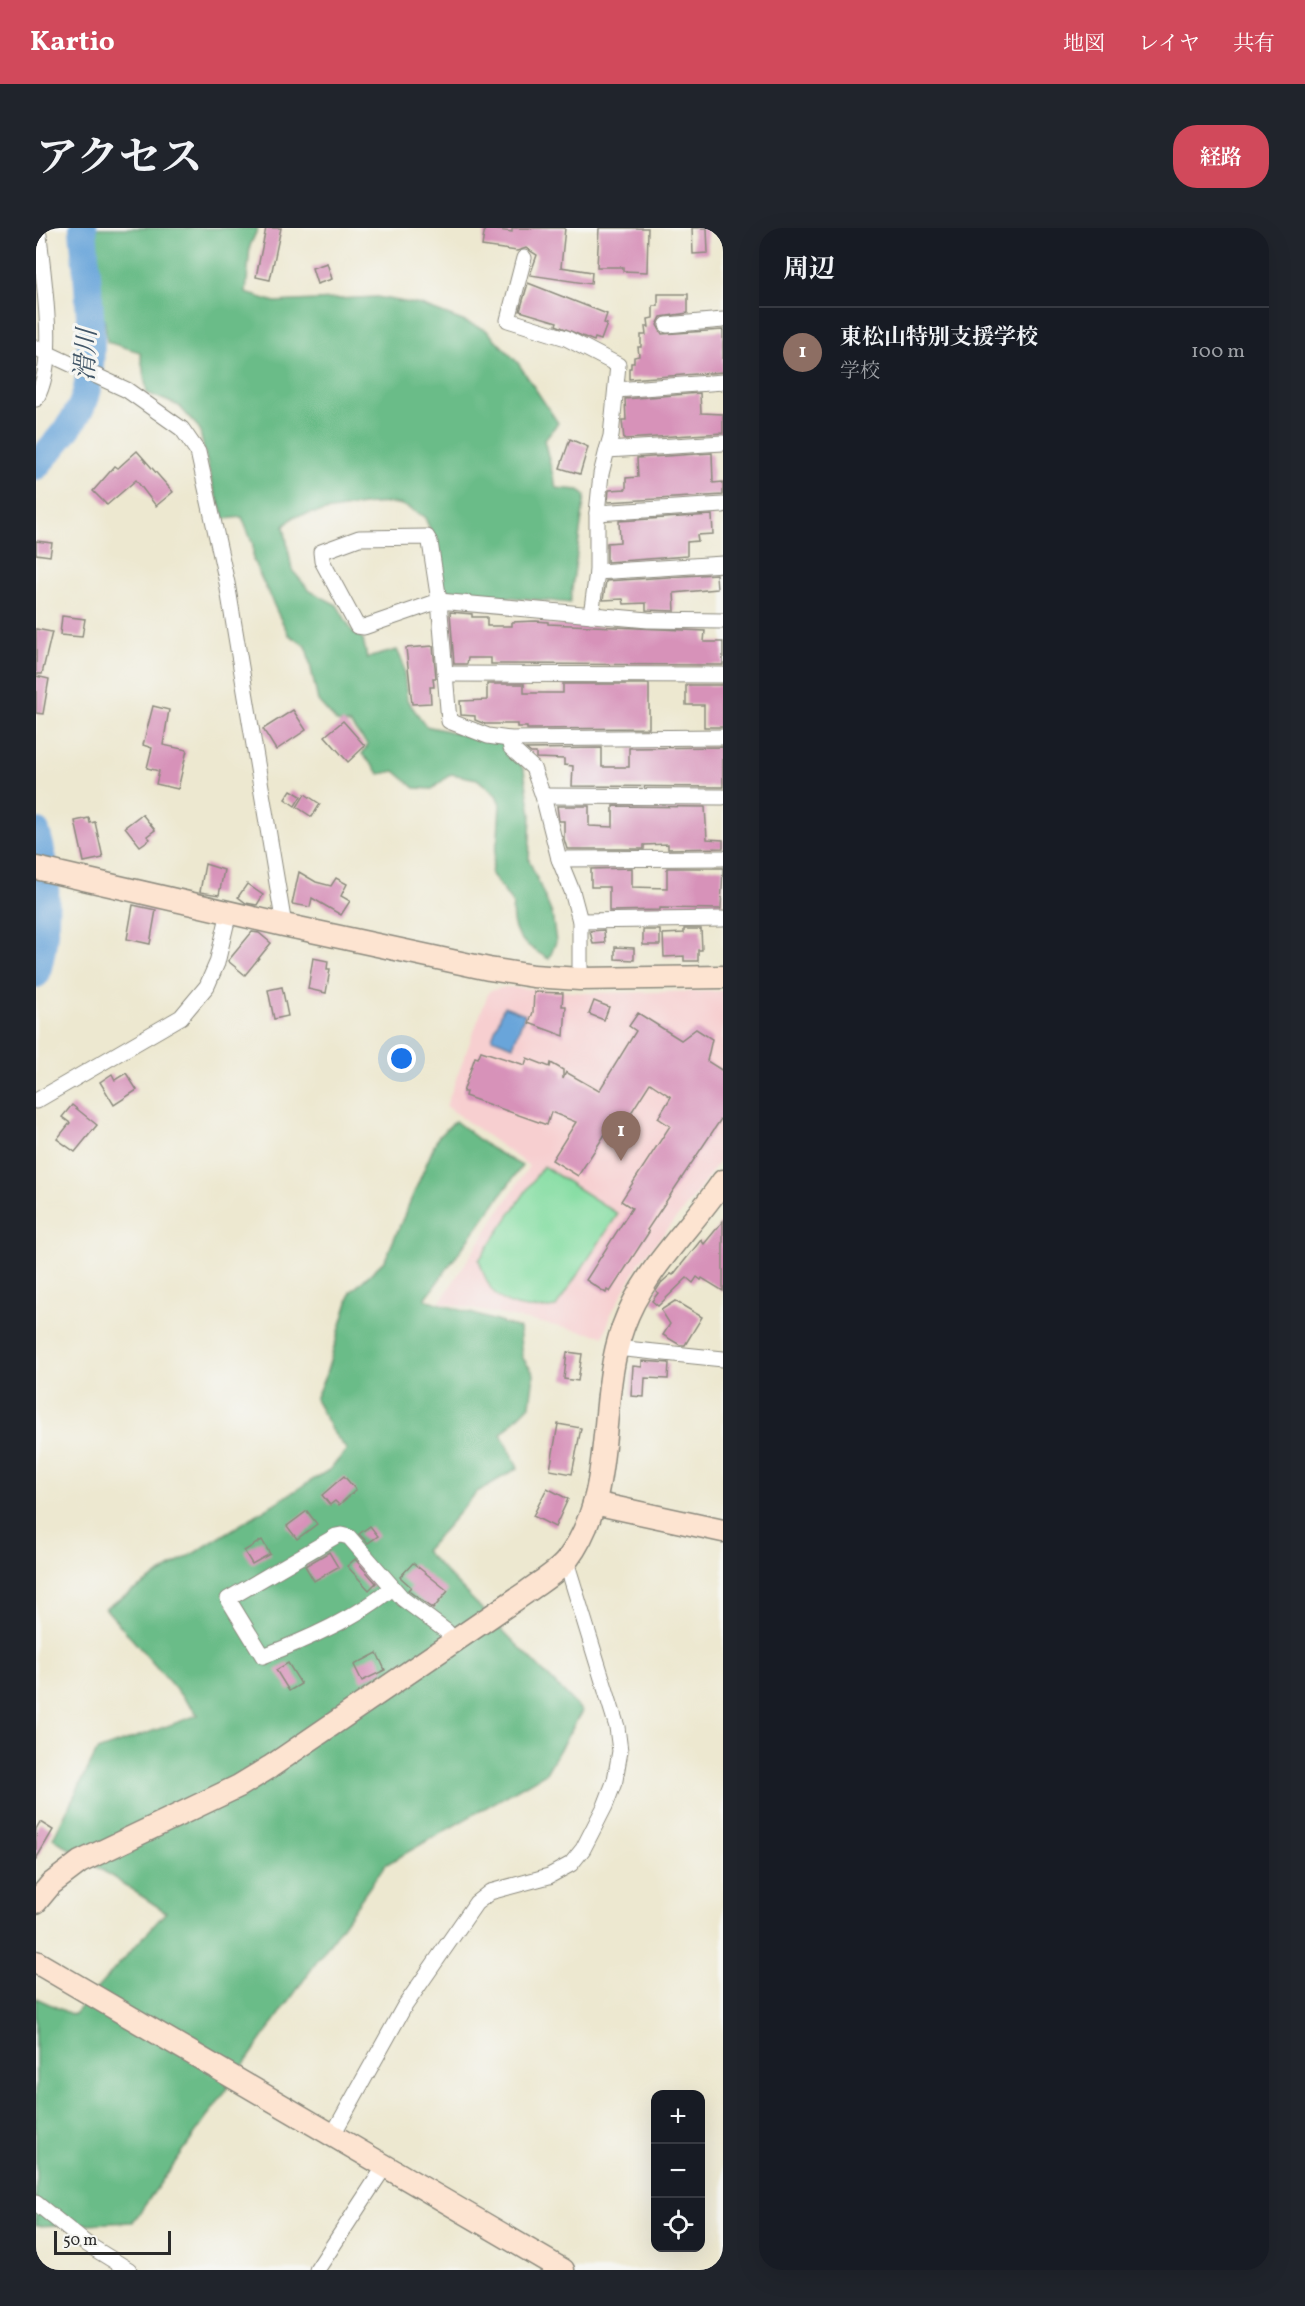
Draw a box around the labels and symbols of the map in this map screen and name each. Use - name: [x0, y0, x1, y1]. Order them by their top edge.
- water label: 滑川: [68, 325, 106, 382]
- your location: [387, 1044, 416, 1073]
- pin: 1: [602, 1112, 640, 1161]
- scale bar: [54, 2228, 171, 2256]

